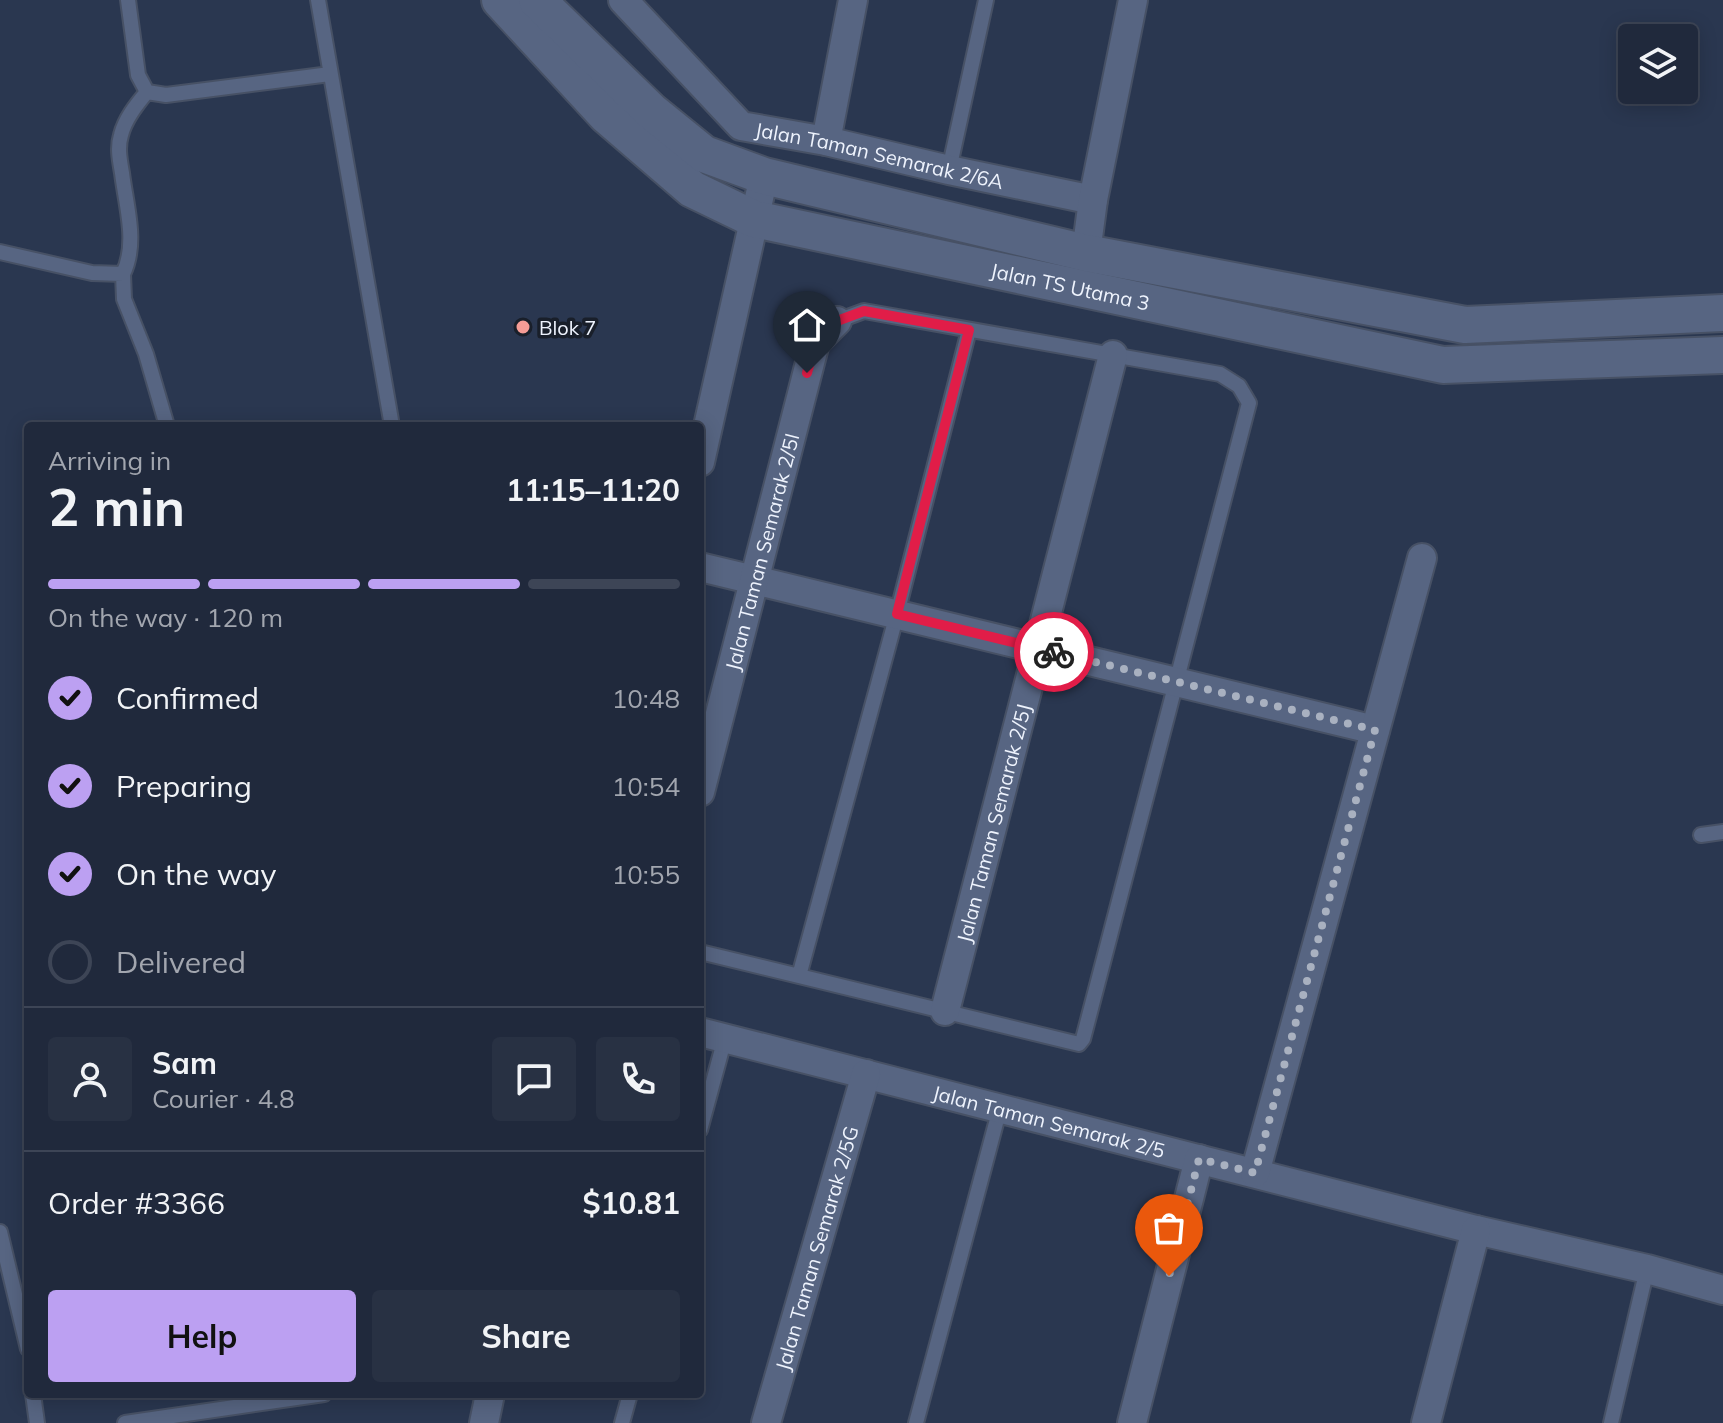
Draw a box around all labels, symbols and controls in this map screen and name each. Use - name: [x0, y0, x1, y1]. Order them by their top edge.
- map controls: [1618, 24, 1698, 104]
- button: layers: [1618, 24, 1698, 104]
- street label: Jalan Taman Semarak 2/6A: [753, 116, 1006, 194]
- street label: Jalan TS Utama 3: [988, 257, 1152, 315]
- pin: [773, 291, 841, 373]
- icon: home: [785, 303, 829, 347]
- place label: Blok 7: [539, 315, 596, 340]
- marker: Blok 7: [514, 318, 532, 336]
- street label: Jalan Taman Semarak 2/5I: [719, 430, 804, 673]
- text: Arriving in: [48, 444, 171, 477]
- text: 11:15–11:20: [506, 471, 680, 509]
- text: 2 min: [48, 474, 185, 539]
- text: On the way · 120 m: [48, 601, 283, 634]
- courier: [1014, 612, 1094, 692]
- icon: bike: [1032, 630, 1076, 674]
- icon: check: [48, 676, 92, 720]
- text: Confirmed: [116, 679, 259, 717]
- text: 10:48: [612, 682, 680, 715]
- street label: Jalan Taman Semarak 2/5J: [951, 701, 1036, 945]
- icon: check: [48, 764, 92, 808]
- text: Preparing: [116, 767, 252, 805]
- text: 10:54: [612, 770, 680, 803]
- icon: check: [48, 852, 92, 896]
- text: On the way: [116, 855, 276, 893]
- text: 10:55: [612, 858, 680, 891]
- text: Delivered: [116, 943, 246, 981]
- button: person: [48, 1037, 132, 1121]
- button: chat: [492, 1037, 576, 1121]
- button: phone: [596, 1037, 680, 1121]
- text: Sam: [152, 1044, 217, 1082]
- street label: Jalan Taman Semarak 2/5: [930, 1079, 1168, 1163]
- text: Courier · 4.8: [152, 1082, 295, 1115]
- street label: Jalan Taman Semarak 2/5G: [769, 1123, 863, 1373]
- text: Order #3366: [48, 1184, 225, 1222]
- text: $10.81: [583, 1184, 680, 1222]
- pin: [1135, 1194, 1203, 1276]
- icon: bag: [1147, 1206, 1191, 1250]
- button: Help: [48, 1290, 356, 1382]
- button: Share: [372, 1290, 680, 1382]

